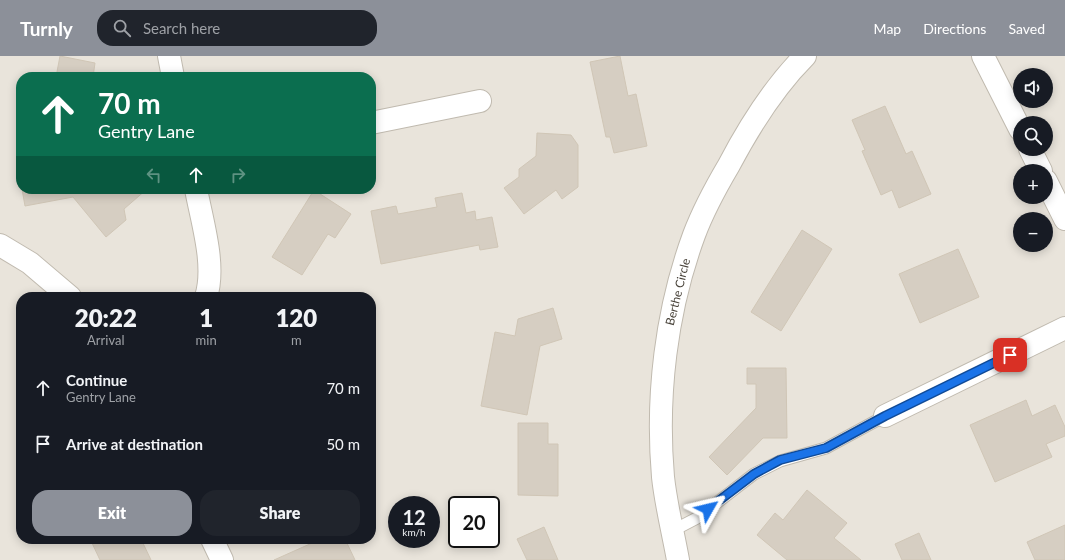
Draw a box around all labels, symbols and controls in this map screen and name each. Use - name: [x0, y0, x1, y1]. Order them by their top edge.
- search box: [97, 10, 377, 46]
- text: Turnly: [20, 17, 73, 40]
- icon: search: [111, 17, 133, 39]
- text: Search here: [143, 19, 220, 37]
- text: Map: [874, 20, 901, 37]
- text: Directions: [923, 20, 986, 37]
- text: Saved: [1008, 20, 1045, 37]
- map controls: [1013, 68, 1053, 252]
- button: sound: [1013, 68, 1053, 108]
- text: 70 m: [98, 86, 161, 120]
- icon: ahead: [32, 88, 84, 140]
- button: search: [1013, 116, 1053, 156]
- text: Gentry Lane: [98, 120, 195, 142]
- icon: left: [143, 164, 165, 186]
- icon: ahead: [185, 164, 207, 186]
- icon: right: [227, 164, 249, 186]
- button: +: [1013, 164, 1053, 204]
- button: −: [1013, 212, 1053, 252]
- street label: Berthe Circle: [662, 257, 693, 327]
- text: 20:22: [75, 303, 137, 332]
- text: 1: [199, 303, 213, 332]
- text: 120: [275, 303, 317, 332]
- text: Arrival: [87, 332, 125, 348]
- text: min: [196, 332, 217, 348]
- text: m: [291, 332, 302, 348]
- pin: [993, 338, 1027, 372]
- icon: arrive: [999, 344, 1021, 366]
- text: Continue: [66, 371, 127, 389]
- icon: ahead: [32, 377, 54, 399]
- text: 70 m: [326, 379, 360, 397]
- text: Gentry Lane: [66, 389, 136, 405]
- icon: arrive: [32, 433, 54, 455]
- text: Arrive at destination: [66, 435, 203, 453]
- text: 50 m: [326, 435, 360, 453]
- position arrow: [687, 488, 729, 530]
- button: Exit: [32, 490, 192, 536]
- button: Share: [200, 490, 360, 536]
- speed limit sign: 20: [448, 496, 500, 548]
- text: 12: [402, 505, 426, 529]
- text: km/h: [402, 526, 426, 538]

